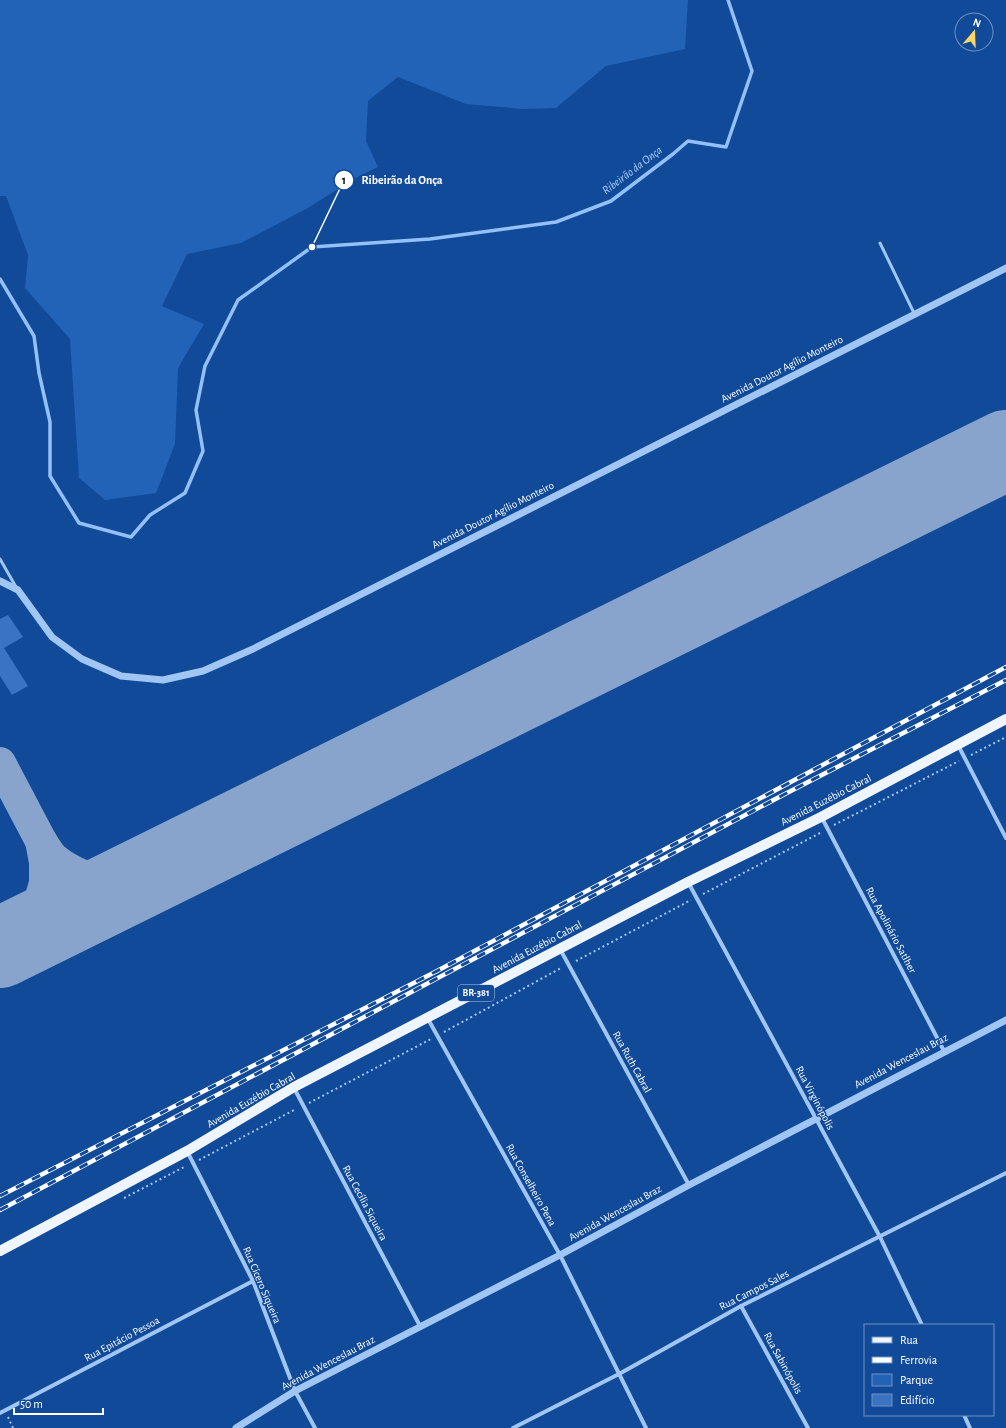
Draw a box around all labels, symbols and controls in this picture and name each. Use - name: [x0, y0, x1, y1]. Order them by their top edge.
- north arrow: [954, 12, 994, 52]
- text: N: [972, 17, 983, 29]
- water label: Ribeirão da Onça: [600, 144, 664, 196]
- callout: Ribeirão da Onça: [334, 168, 451, 192]
- text: 1: [342, 174, 346, 186]
- text: Ribeirão da Onça: [361, 174, 443, 186]
- street label: Avenida Doutor Agílio Monteiro: [719, 333, 845, 405]
- street label: Avenida Doutor Agílio Monteiro: [430, 479, 556, 551]
- street label: Avenida Euzébio Cabral: [779, 772, 873, 828]
- street label: Rua Apolinário Satlher: [864, 885, 919, 975]
- street label: Avenida Euzébio Cabral: [490, 919, 584, 975]
- road number: BR-381: [458, 985, 494, 1001]
- street label: Rua Ruth Cabral: [611, 1029, 653, 1095]
- street label: Avenida Wenceslau Braz: [852, 1031, 950, 1090]
- street label: Rua Virginópolis: [794, 1064, 836, 1132]
- street label: Avenida Euzébio Cabral: [205, 1070, 297, 1130]
- street label: Rua Conselheiro Pena: [504, 1142, 558, 1228]
- street label: Rua Cecília Siqueira: [341, 1164, 389, 1242]
- street label: Avenida Wenceslau Braz: [567, 1183, 664, 1243]
- street label: Rua Cícero Siqueira: [241, 1245, 283, 1325]
- street label: Rua Campos Sales: [717, 1268, 791, 1312]
- street label: Rua Epitácio Pessoa: [83, 1315, 161, 1363]
- legend: [864, 1324, 994, 1416]
- street label: Rua Sabinópolis: [762, 1330, 804, 1396]
- street label: Avenida Wenceslau Braz: [279, 1333, 377, 1392]
- text: Rua: [900, 1334, 919, 1346]
- text: Ferrovia: [900, 1354, 938, 1366]
- text: Parque: [900, 1374, 933, 1386]
- scale bar: [14, 1390, 103, 1416]
- text: Edifício: [900, 1394, 935, 1406]
- text: 50 m: [20, 1398, 43, 1410]

